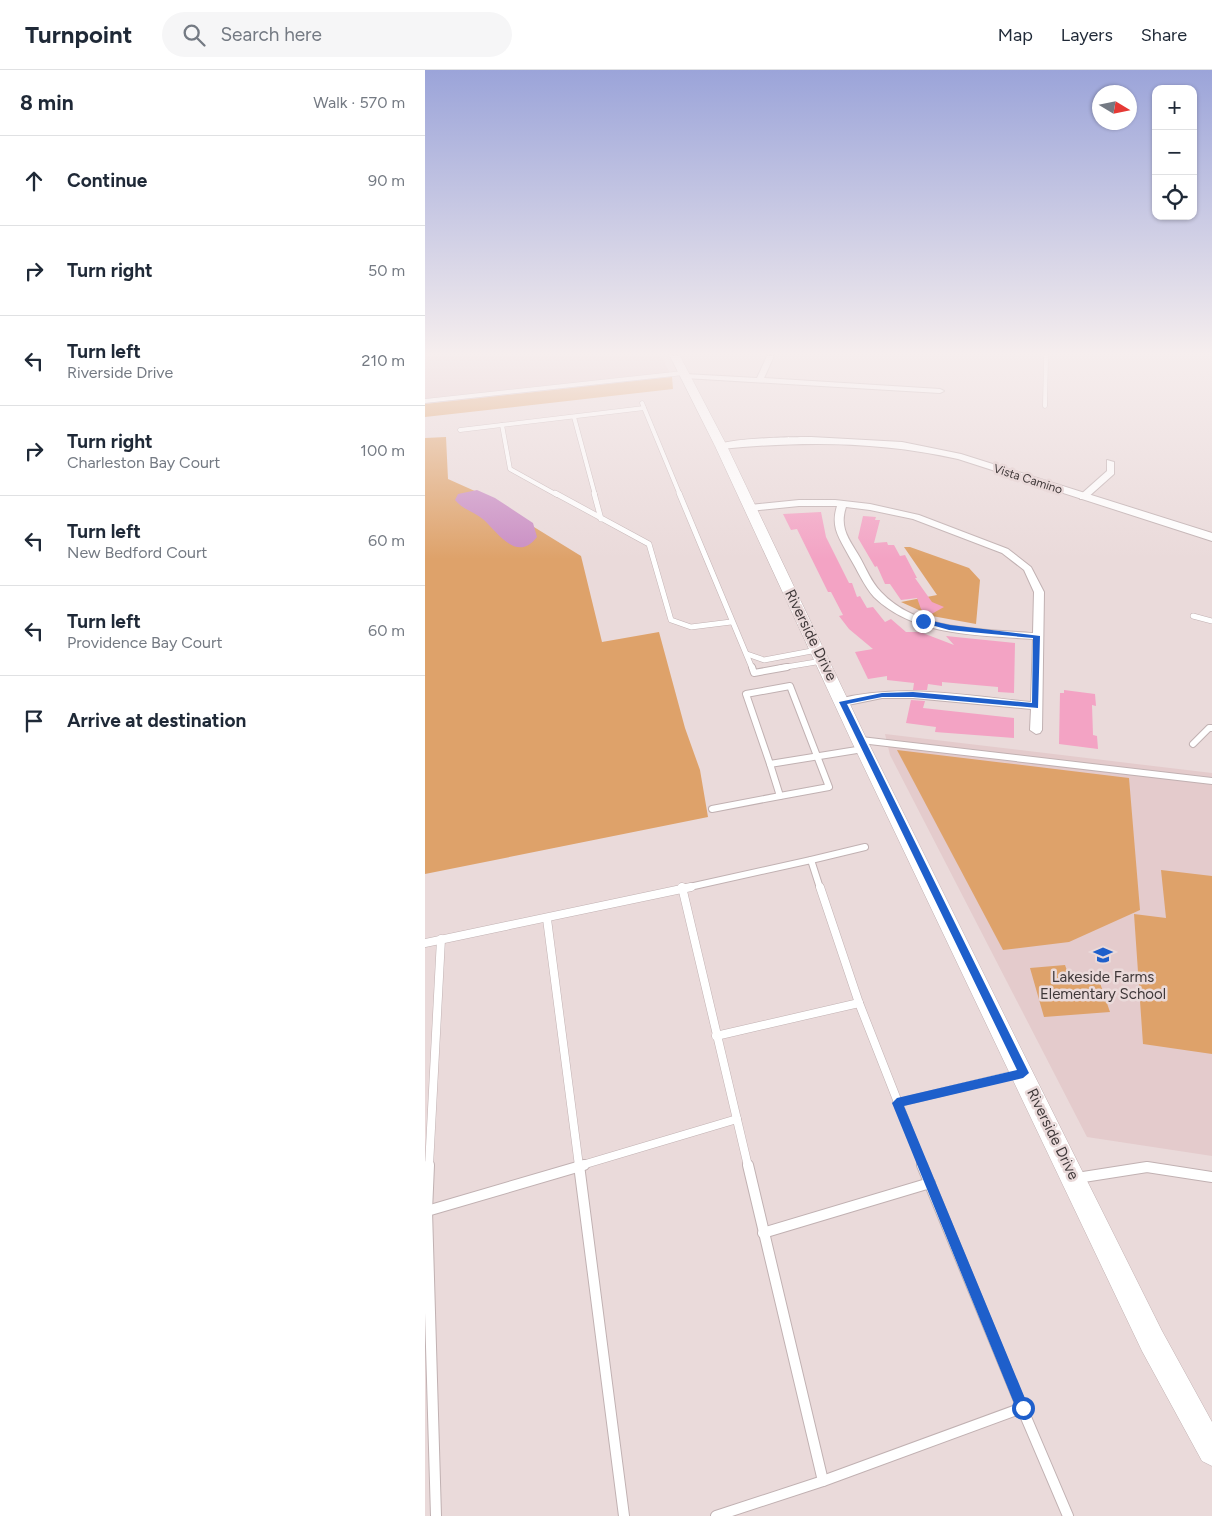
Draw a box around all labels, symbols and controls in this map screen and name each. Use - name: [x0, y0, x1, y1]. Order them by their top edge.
- search box: [162, 12, 512, 57]
- text: Turnpoint: [25, 20, 132, 49]
- icon: search: [180, 21, 208, 49]
- text: Search here: [220, 23, 322, 46]
- text: Map: [998, 24, 1033, 46]
- text: Layers: [1061, 24, 1113, 46]
- text: Share: [1141, 24, 1187, 46]
- north arrow: [1092, 85, 1137, 130]
- map controls: [1152, 85, 1197, 220]
- button: +: [1152, 85, 1197, 130]
- text: 8 min: [20, 90, 74, 115]
- text: Walk · 570 m: [313, 93, 405, 112]
- button: −: [1152, 130, 1197, 175]
- icon: ahead: [20, 167, 48, 195]
- text: Continue: [67, 169, 147, 192]
- text: 90 m: [368, 171, 405, 190]
- button: locate: [1152, 175, 1197, 220]
- icon: right: [20, 257, 48, 285]
- text: Turn right: [67, 259, 153, 282]
- text: 50 m: [368, 261, 405, 280]
- text: Turn left: [67, 340, 141, 363]
- icon: left: [20, 347, 48, 375]
- text: 210 m: [362, 351, 405, 370]
- text: Riverside Drive: [67, 363, 173, 382]
- text: Turn right: [67, 430, 153, 453]
- icon: right: [20, 437, 48, 465]
- text: 100 m: [360, 441, 405, 460]
- text: Charleston Bay Court: [67, 453, 220, 472]
- street label: Vista Camino: [992, 461, 1064, 497]
- text: Turn left: [67, 520, 141, 543]
- icon: left: [20, 527, 48, 555]
- text: 60 m: [368, 531, 405, 550]
- text: New Bedford Court: [67, 543, 207, 562]
- street label: Riverside Drive: [781, 586, 841, 684]
- text: Turn left: [67, 610, 141, 633]
- route end: [912, 610, 935, 633]
- icon: left: [20, 617, 48, 645]
- text: 60 m: [368, 621, 405, 640]
- text: Providence Bay Court: [67, 633, 222, 652]
- icon: arrive: [20, 707, 48, 735]
- text: Arrive at destination: [67, 709, 246, 732]
- school or university icon: Lakeside Farms Elementary School: [1092, 944, 1114, 966]
- place label: Lakeside Farms Elementary School: [1040, 968, 1166, 1003]
- street label: Riverside Drive: [1023, 1085, 1083, 1183]
- route start: [1012, 1397, 1035, 1420]

